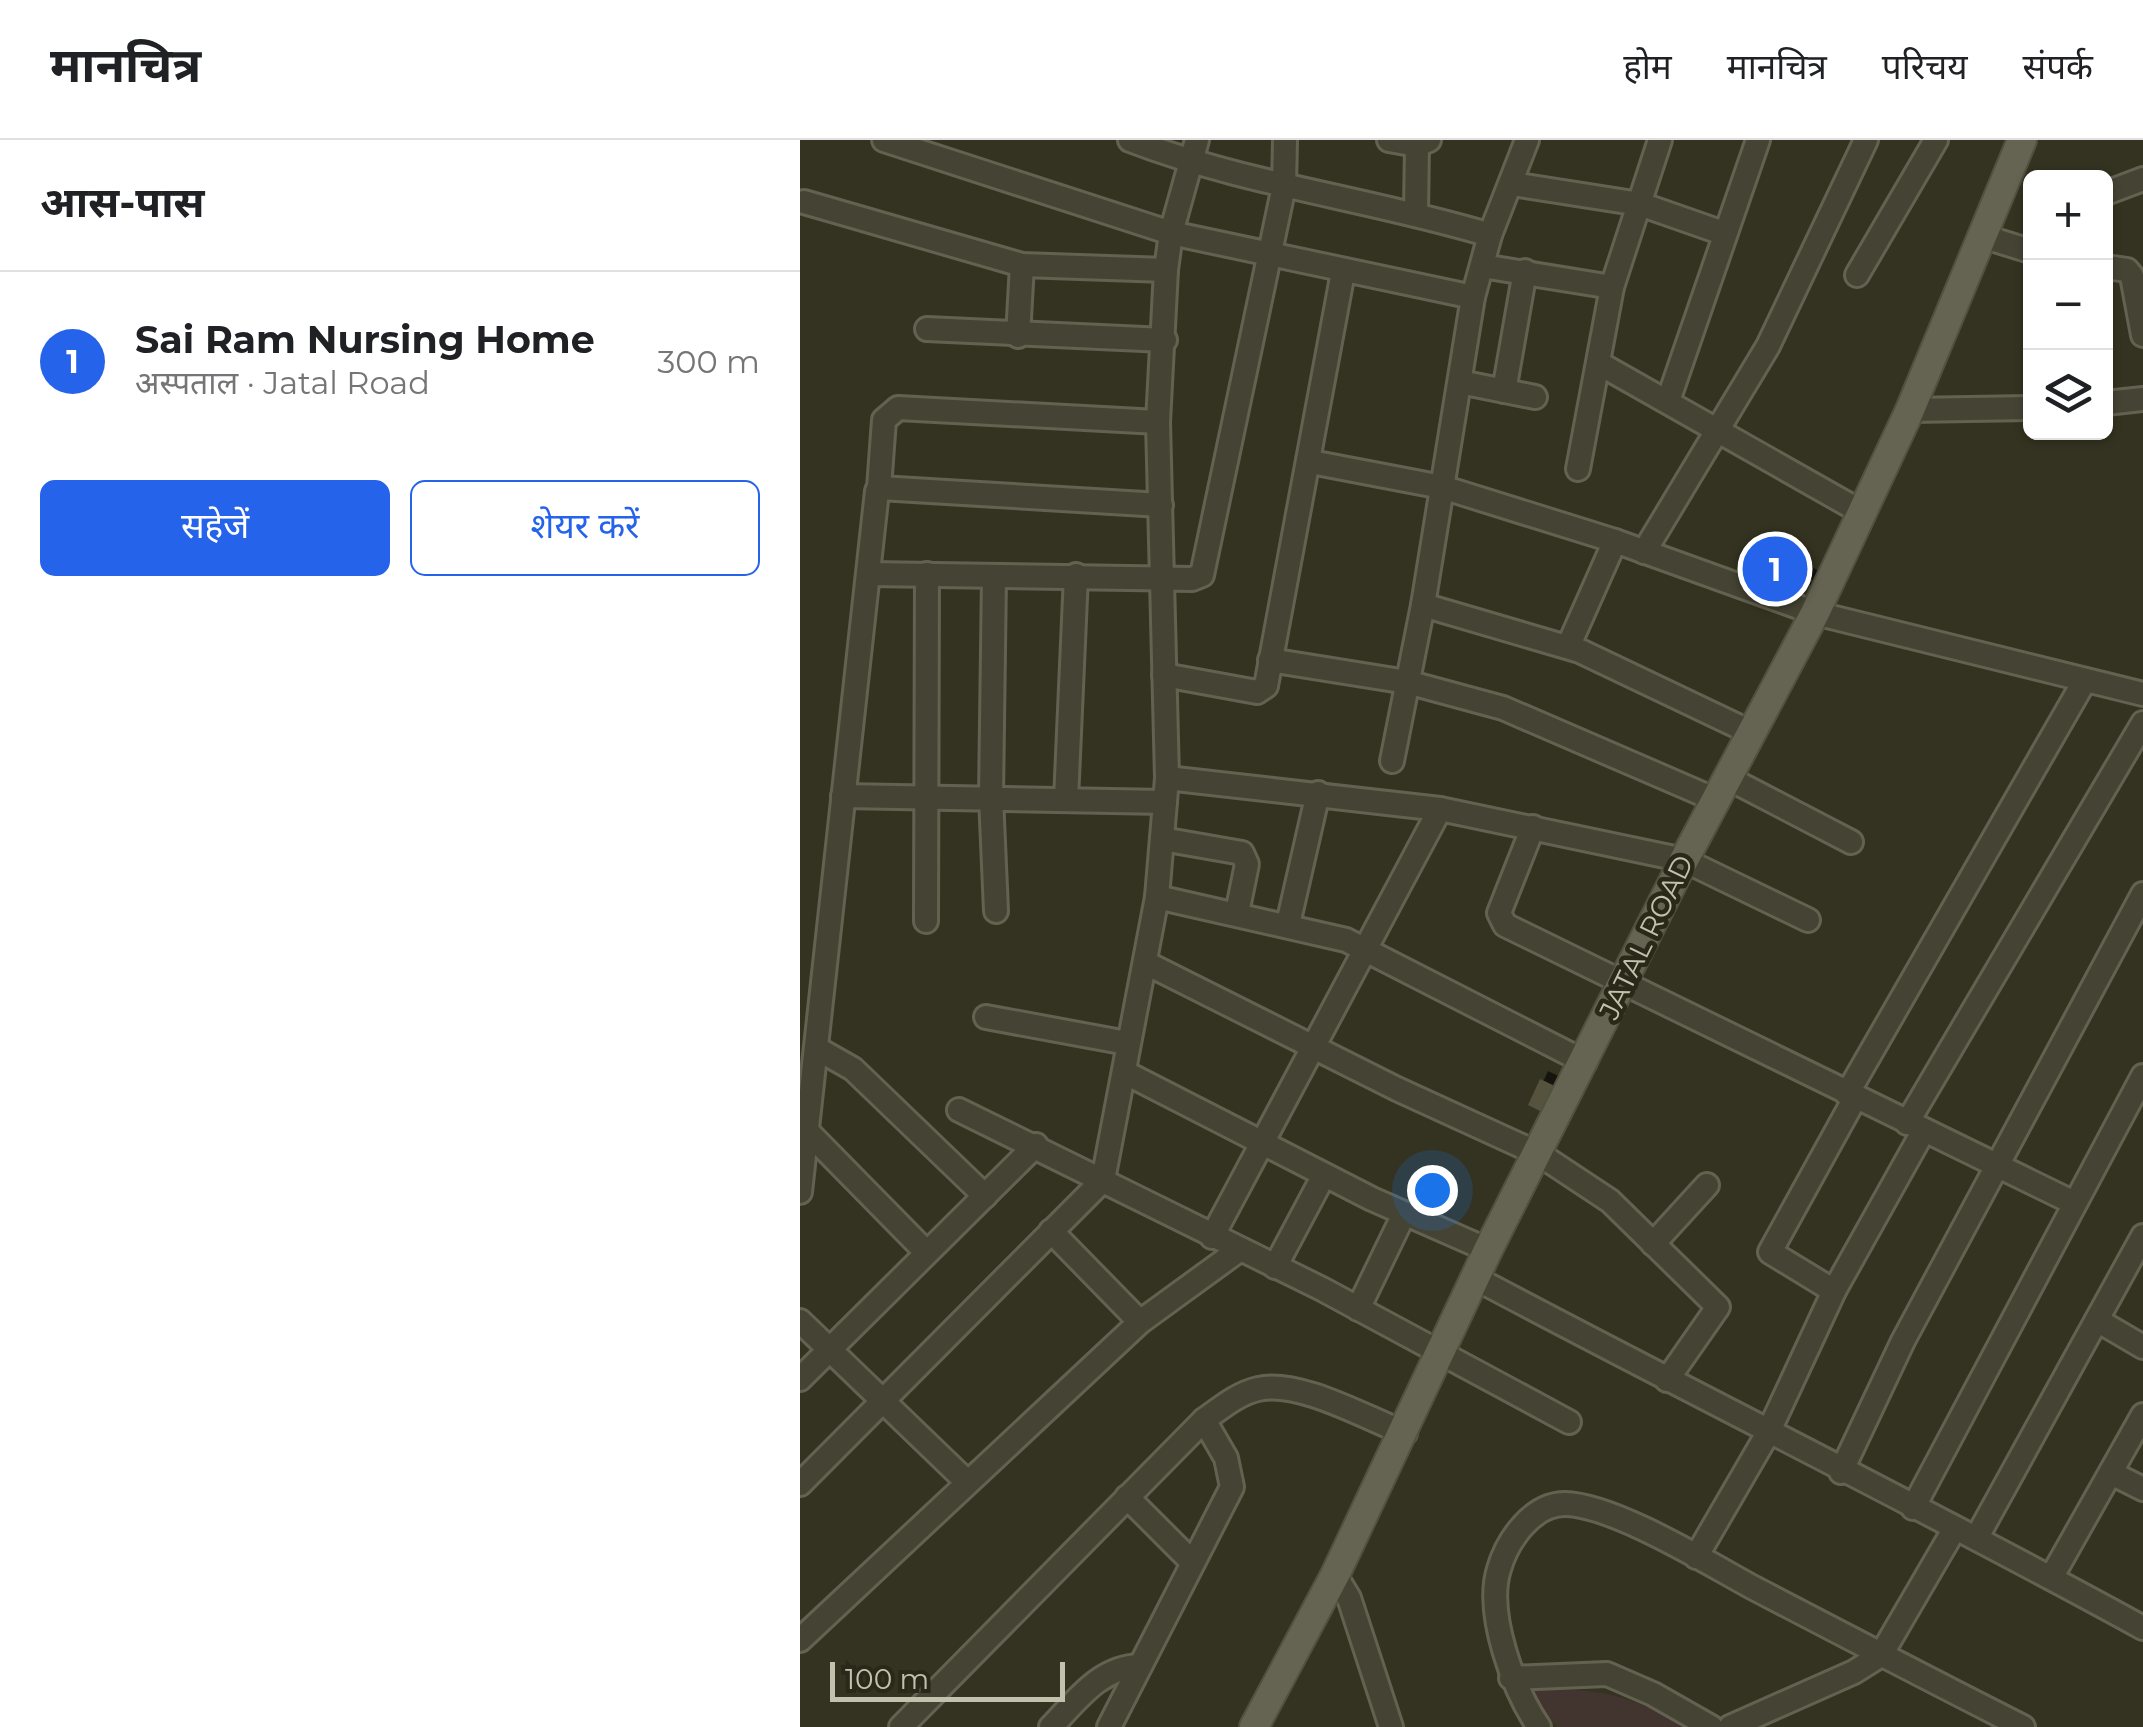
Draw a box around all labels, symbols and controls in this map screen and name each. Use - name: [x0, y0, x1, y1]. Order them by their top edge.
- text: मानचित्र: [50, 36, 201, 94]
- text: होम: [1623, 45, 1672, 88]
- text: मानचित्र: [1727, 45, 1827, 88]
- text: परिचय: [1882, 45, 1968, 88]
- text: संपर्क: [2023, 45, 2093, 88]
- map controls: [2023, 170, 2113, 440]
- button: +: [2023, 170, 2113, 260]
- text: आस-पास: [40, 176, 205, 228]
- button: −: [2023, 260, 2113, 350]
- text: Sai Ram Nursing Home: [135, 316, 595, 363]
- text: 1: [66, 342, 79, 381]
- text: 300 m: [657, 342, 760, 381]
- button: layers: [2023, 350, 2113, 440]
- text: अस्पताल · Jatal Road: [135, 363, 430, 402]
- button: सहेजें: [40, 480, 390, 576]
- button: शेयर करें: [410, 480, 760, 576]
- pin: 1: [1742, 532, 1808, 606]
- street label: JATAL ROAD: [1591, 849, 1700, 1026]
- your location: [1407, 1165, 1458, 1216]
- scale bar: [830, 1657, 1065, 1702]
- text: 100 m: [845, 1662, 929, 1696]

